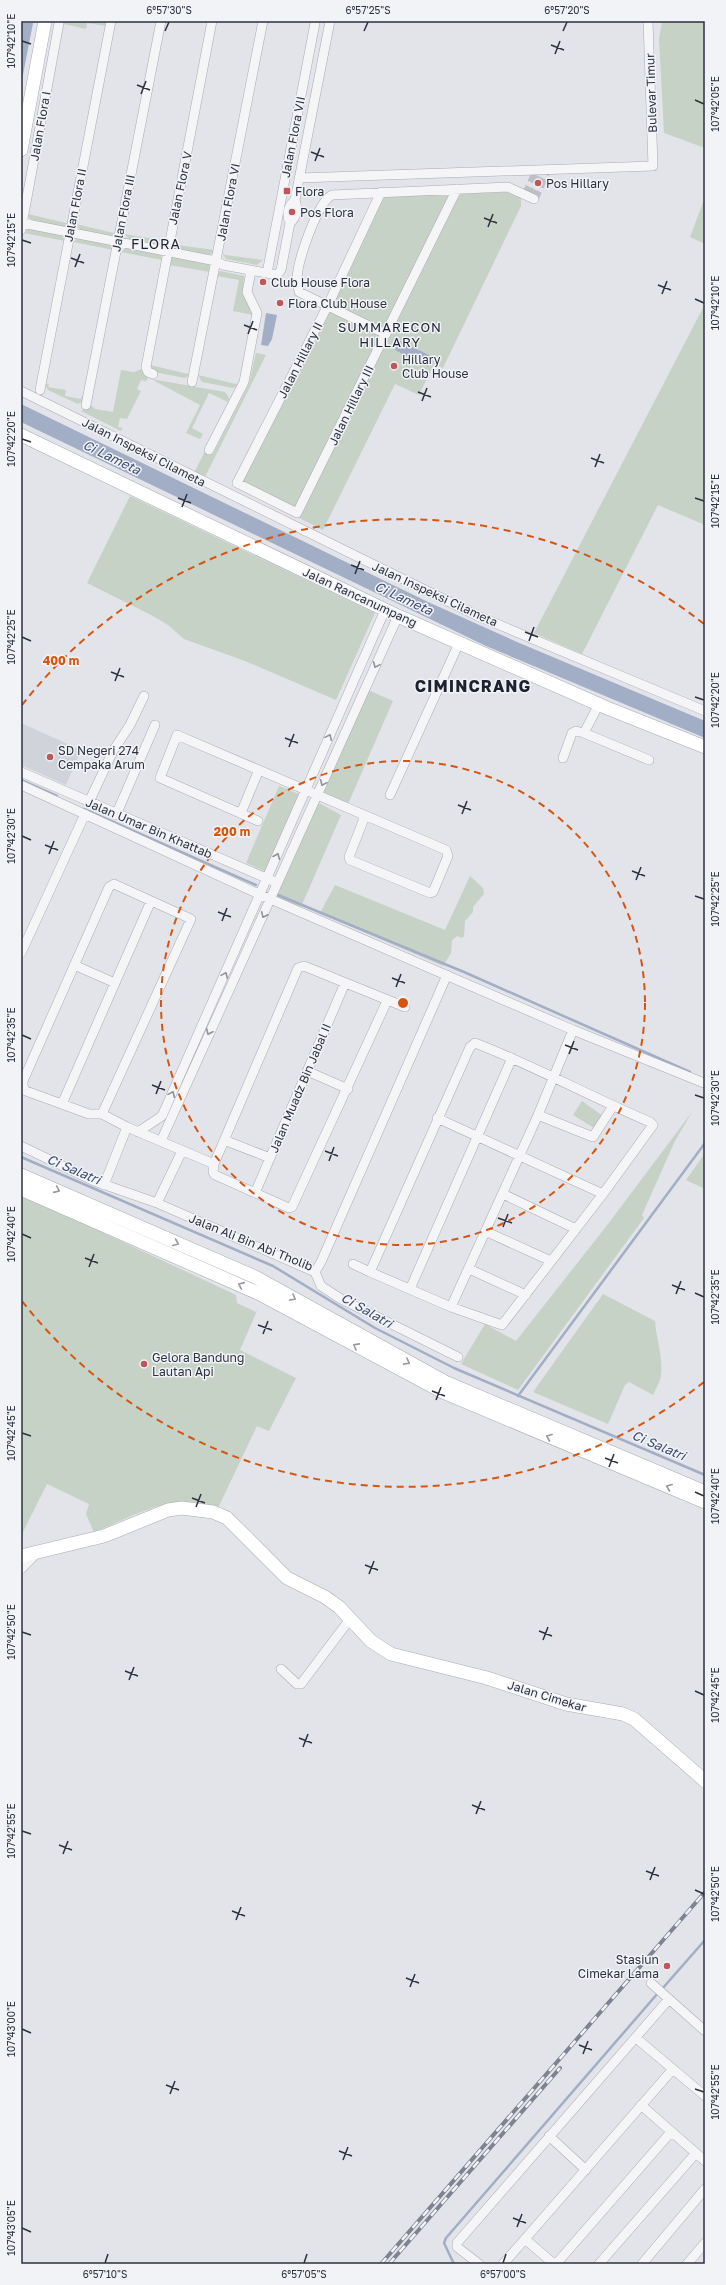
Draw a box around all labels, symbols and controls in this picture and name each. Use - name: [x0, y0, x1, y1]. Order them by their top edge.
- text: 6°57'30"S: [146, 4, 192, 16]
- text: 6°57'25"S: [345, 4, 391, 16]
- text: 6°57'20"S: [544, 4, 590, 16]
- text: 107°42'10"E: [5, 14, 17, 68]
- street label: Bulevar Timur: [642, 53, 660, 133]
- text: 107°42'05"E: [709, 76, 721, 132]
- street label: Jalan Flora I: [26, 90, 54, 162]
- street label: Jalan Flora VII: [278, 95, 308, 179]
- street label: Jalan Flora V: [165, 150, 195, 226]
- street label: Jalan Flora VI: [213, 162, 243, 242]
- street label: Jalan Flora II: [61, 167, 89, 243]
- street label: Jalan Flora III: [108, 173, 138, 253]
- place label: Pos Hillary: [546, 176, 609, 191]
- marker: Pos Hillary: [533, 178, 543, 188]
- place label: Flora: [295, 184, 324, 199]
- marker: Flora: [282, 186, 292, 196]
- place label: Pos Flora: [300, 205, 354, 220]
- marker: Pos Flora: [287, 207, 297, 217]
- text: 107°42'15"E: [5, 213, 17, 267]
- district label: FLORA: [131, 235, 181, 252]
- place label: Club House Flora: [271, 275, 370, 290]
- text: 107°42'10"E: [709, 276, 721, 330]
- marker: Club House Flora: [258, 277, 268, 287]
- place label: Flora Club House: [288, 296, 387, 311]
- marker: Flora Club House: [275, 298, 285, 308]
- street label: Jalan Hillary II: [274, 319, 326, 401]
- district label: SUMMARECON HILLARY: [338, 319, 442, 350]
- place label: Hillary Club House: [402, 352, 469, 381]
- marker: Hillary Club House: [389, 361, 399, 371]
- street label: Jalan Hillary III: [325, 362, 377, 448]
- text: 107°42'20"E: [5, 411, 17, 467]
- street label: Jalan Inspeksi Cilameta: [80, 414, 208, 490]
- water label: Ci Lameta: [81, 436, 144, 478]
- text: 107°42'15"E: [709, 474, 721, 528]
- street label: Jalan Inspeksi Cilameta: [370, 558, 500, 630]
- street label: Jalan Rancanumpang: [301, 564, 419, 630]
- water label: Ci Lameta: [372, 578, 436, 619]
- text: 107°42'25"E: [5, 609, 17, 665]
- text: 400 m: [43, 653, 79, 668]
- one-way arrow: [373, 661, 381, 668]
- text: 107°42'20"E: [709, 672, 721, 728]
- district label: CIMINCRANG: [415, 676, 531, 696]
- one-way arrow: [324, 734, 332, 741]
- place label: SD Negeri 274 Cempaka Arum: [58, 743, 145, 772]
- marker: SD Negeri 274 Cempaka Arum: [45, 752, 55, 762]
- one-way arrow: [320, 779, 328, 786]
- street label: Jalan Umar Bin Khattab: [84, 795, 214, 861]
- text: 107°42'30"E: [5, 808, 17, 864]
- text: 200 m: [214, 824, 250, 839]
- one-way arrow: [272, 853, 280, 861]
- text: 107°42'25"E: [709, 871, 721, 927]
- one-way arrow: [261, 910, 269, 918]
- one-way arrow: [220, 972, 228, 980]
- centre of rings: [396, 996, 410, 1010]
- text: 107°42'35"E: [5, 1007, 17, 1063]
- street label: Jalan Muadz Bin Jabal II: [266, 1021, 334, 1155]
- one-way arrow: [206, 1028, 214, 1036]
- text: 107°42'30"E: [709, 1070, 721, 1126]
- one-way arrow: [167, 1091, 175, 1098]
- water label: Ci Salatri: [45, 1151, 104, 1188]
- one-way arrow: [53, 1186, 60, 1194]
- text: 107°42'40"E: [5, 1206, 17, 1262]
- street label: Jalan Ali Bin Abi Tholib: [187, 1210, 315, 1274]
- one-way arrow: [172, 1238, 179, 1246]
- text: 107°42'35"E: [709, 1269, 721, 1325]
- one-way arrow: [237, 1282, 245, 1290]
- water label: Ci Salatri: [339, 1289, 397, 1332]
- one-way arrow: [289, 1294, 296, 1301]
- one-way arrow: [352, 1344, 360, 1351]
- place label: Gelora Bandung Lautan Api: [152, 1350, 244, 1379]
- one-way arrow: [402, 1357, 410, 1364]
- marker: Gelora Bandung Lautan Api: [139, 1359, 149, 1369]
- text: 107°42'45"E: [5, 1405, 17, 1461]
- water label: Ci Salatri: [630, 1427, 689, 1464]
- one-way arrow: [546, 1434, 553, 1442]
- text: 107°42'40"E: [709, 1468, 721, 1524]
- one-way arrow: [666, 1484, 674, 1492]
- text: 107°42'50"E: [5, 1604, 17, 1660]
- text: 107°42'45"E: [709, 1667, 721, 1723]
- street label: Jalan Cimekar: [506, 1677, 588, 1715]
- text: 107°42'55"E: [5, 1803, 17, 1859]
- text: 107°42'50"E: [709, 1866, 721, 1922]
- place label: Stasiun Cimekar Lama: [578, 1952, 659, 1981]
- marker: Stasiun Cimekar Lama: [662, 1961, 672, 1971]
- text: 107°43'00"E: [5, 2001, 17, 2057]
- text: 107°42'55"E: [709, 2064, 721, 2120]
- text: 107°43'05"E: [5, 2200, 17, 2256]
- text: 6°57'10"S: [83, 2268, 127, 2280]
- text: 6°57'05"S: [281, 2268, 327, 2280]
- text: 6°57'00"S: [480, 2268, 526, 2280]

